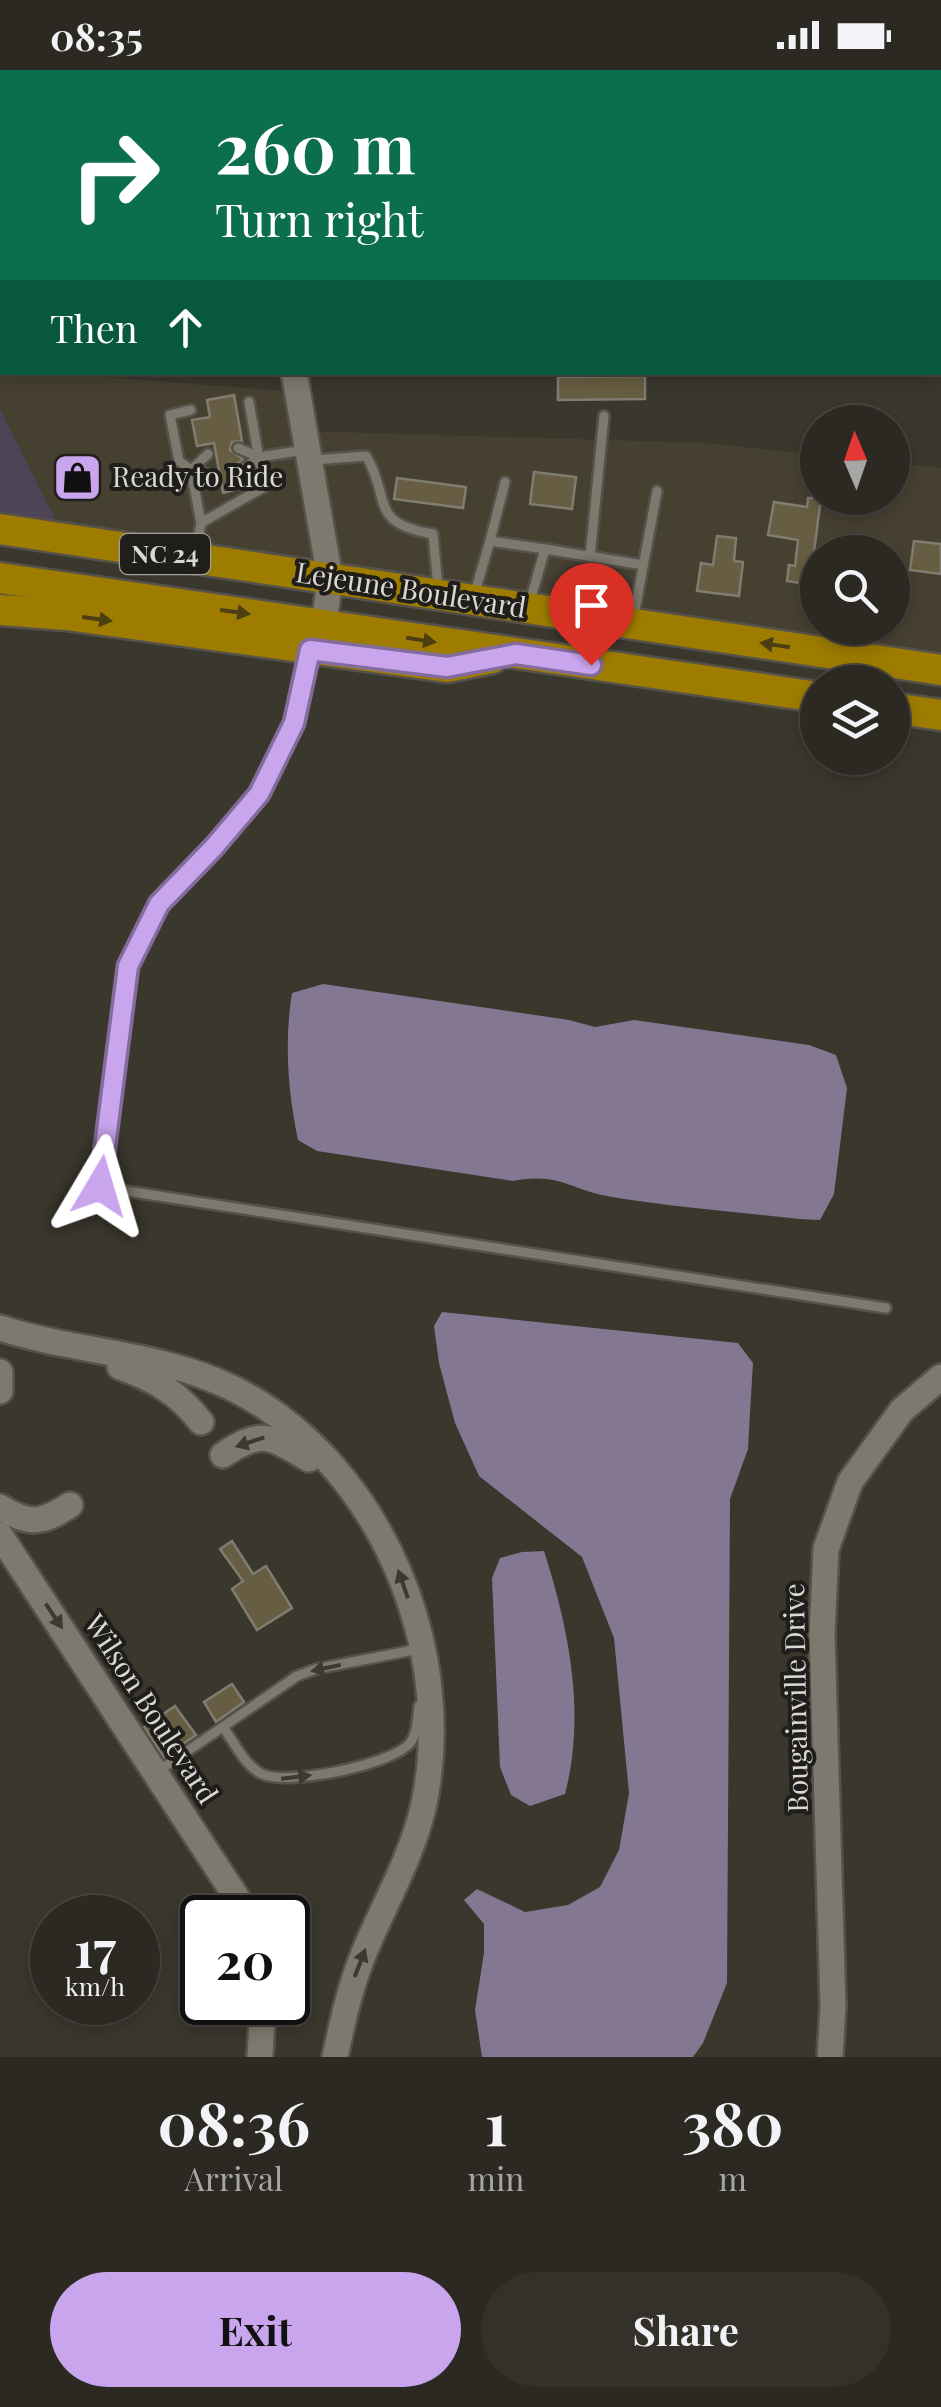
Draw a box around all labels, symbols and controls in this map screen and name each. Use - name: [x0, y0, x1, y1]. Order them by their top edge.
- text: 08:35: [50, 10, 143, 61]
- text: 260 m: [215, 98, 416, 192]
- icon: right: [50, 110, 180, 240]
- text: Turn right: [215, 188, 423, 248]
- icon: ahead: [158, 300, 213, 355]
- text: Then: [50, 302, 138, 353]
- north arrow: [800, 405, 910, 515]
- map controls: [800, 405, 910, 775]
- shop icon: Ready to Ride: [51, 451, 103, 503]
- place label: Ready to Ride: [112, 457, 284, 494]
- road number: NC 24: [120, 534, 210, 574]
- button: search: [800, 535, 910, 645]
- street label: Lejeune Boulevard: [293, 552, 529, 625]
- pin: [549, 563, 634, 666]
- icon: arrive: [564, 578, 619, 633]
- one-way arrow: [220, 605, 251, 621]
- one-way arrow: [82, 612, 113, 628]
- one-way arrow: [405, 632, 437, 648]
- one-way arrow: [759, 636, 791, 652]
- button: layers: [800, 665, 910, 775]
- position arrow: [48, 1134, 152, 1238]
- one-way arrow: [234, 1435, 265, 1450]
- one-way arrow: [395, 1569, 410, 1599]
- street label: Bougainville Drive: [774, 1583, 815, 1813]
- one-way arrow: [44, 1602, 63, 1630]
- street label: Wilson Boulevard: [77, 1605, 227, 1810]
- one-way arrow: [310, 1660, 341, 1676]
- one-way arrow: [281, 1768, 313, 1784]
- speed limit sign: 20: [180, 1895, 310, 2025]
- text: 17: [74, 1914, 116, 1981]
- one-way arrow: [353, 1948, 369, 1978]
- text: km/h: [65, 1969, 125, 2002]
- text: 08:36: [157, 2081, 310, 2161]
- text: 1: [485, 2081, 508, 2161]
- text: 380: [682, 2081, 784, 2161]
- text: Arrival: [185, 2156, 283, 2199]
- text: min: [468, 2156, 524, 2199]
- text: m: [719, 2156, 747, 2199]
- button: Exit: [50, 2272, 461, 2387]
- button: Share: [481, 2272, 891, 2387]

